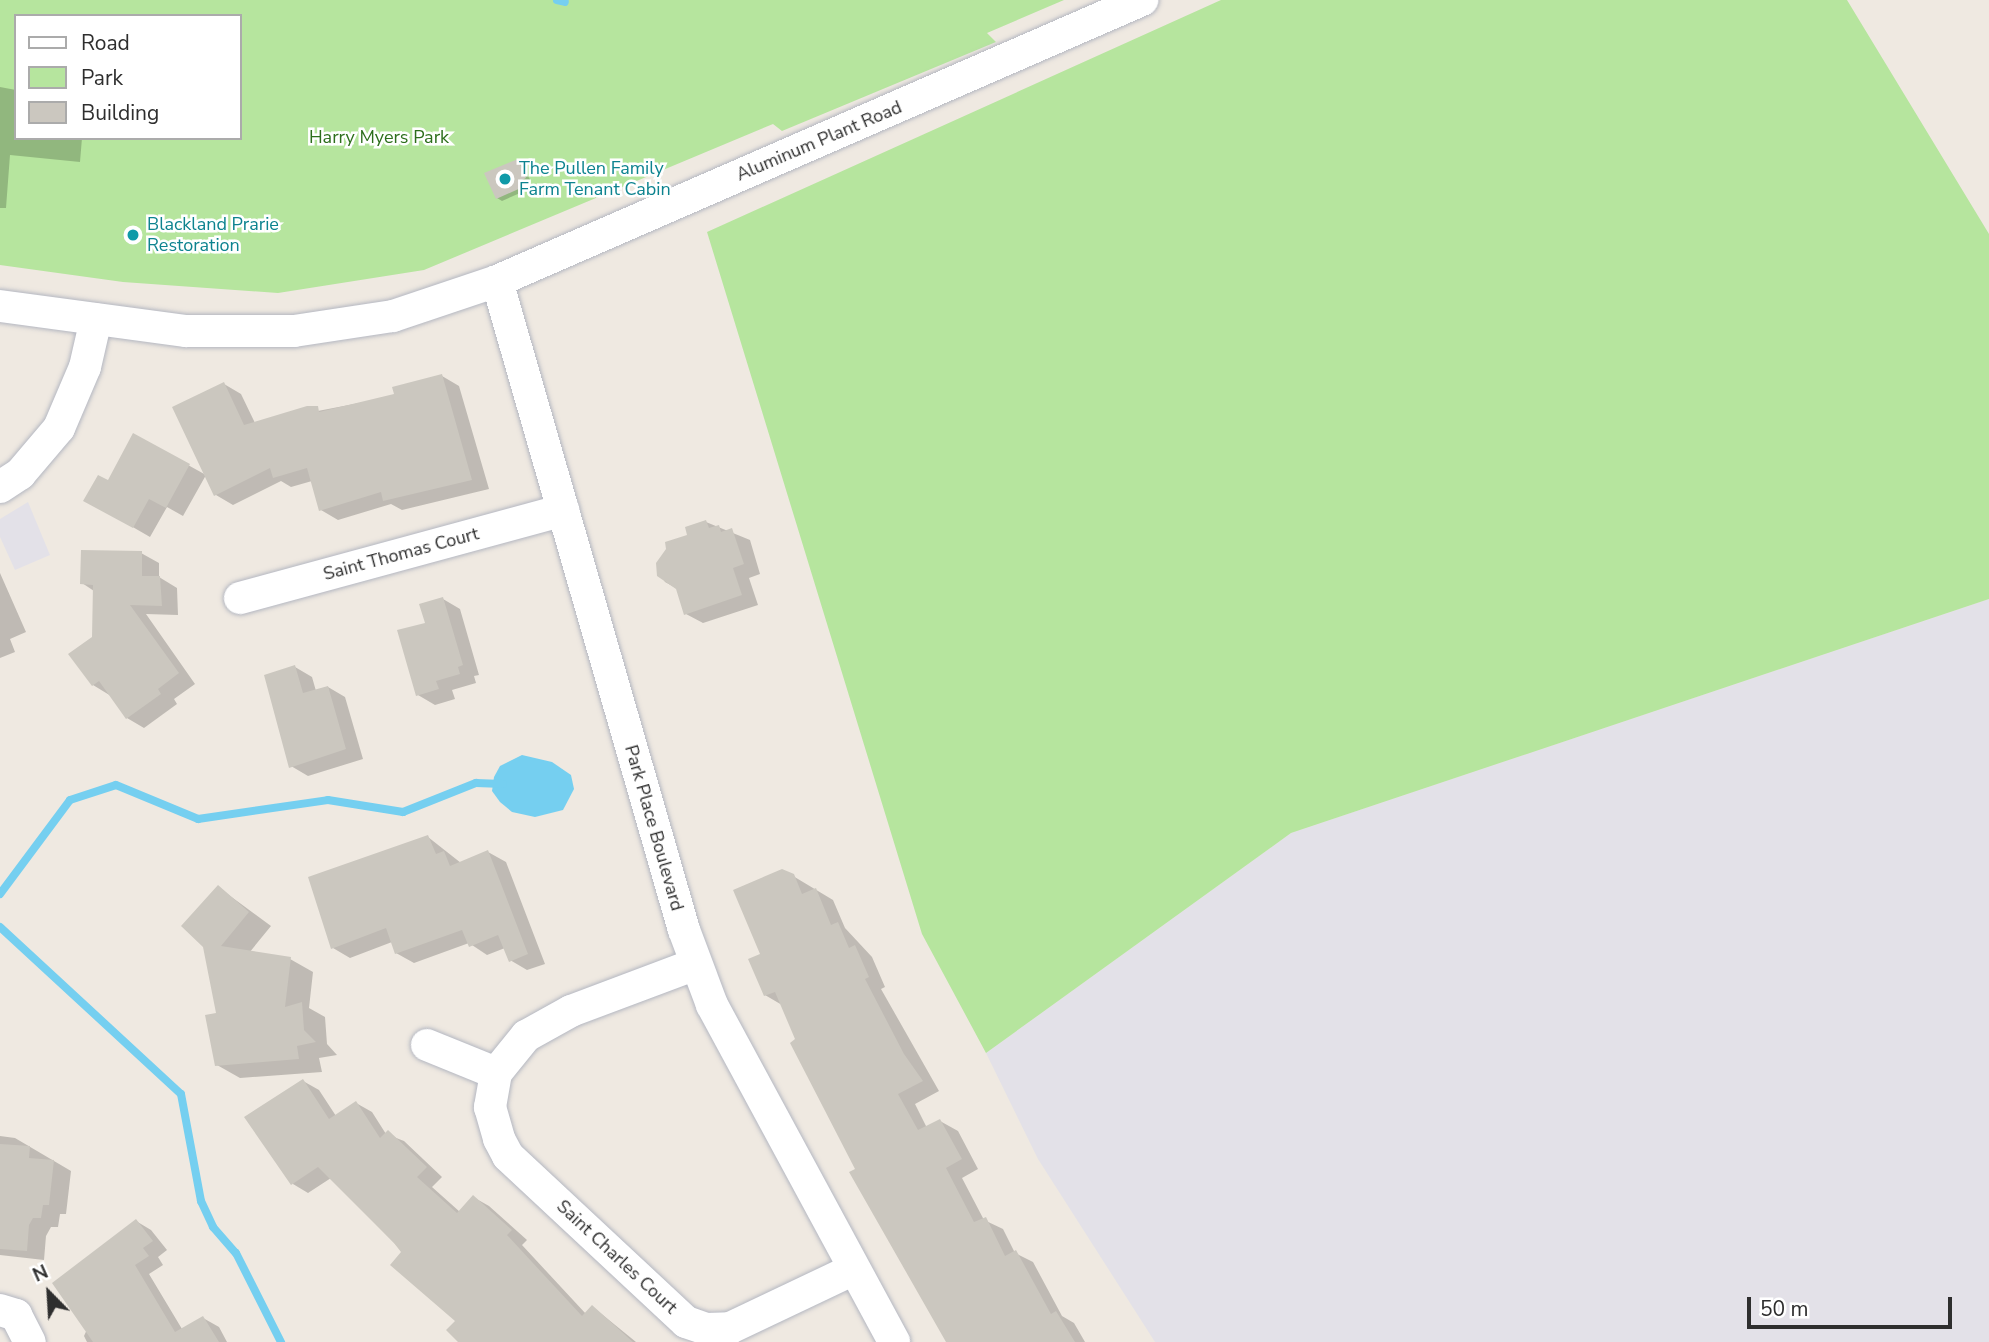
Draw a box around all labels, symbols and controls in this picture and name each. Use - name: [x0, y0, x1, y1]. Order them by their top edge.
- legend: [14, 14, 242, 140]
- text: Road: [81, 29, 130, 57]
- text: Park: [81, 64, 123, 92]
- street label: Aluminum Plant Road: [733, 96, 905, 186]
- text: Building: [81, 99, 159, 127]
- park label: Harry Myers Park: [309, 126, 449, 148]
- place label: The Pullen Family Farm Tenant Cabin: [519, 158, 671, 200]
- marker: The Pullen Family Farm Tenant Cabin: [497, 171, 513, 187]
- place label: Blackland Prarie Restoration: [147, 214, 279, 256]
- marker: Blackland Prarie Restoration: [125, 227, 141, 243]
- street label: Saint Thomas Court: [321, 523, 481, 585]
- street label: Park Place Boulevard: [620, 743, 688, 913]
- street label: Saint Charles Court: [552, 1196, 682, 1318]
- north arrow: [14, 1258, 84, 1328]
- text: N: [29, 1259, 52, 1289]
- scale bar: [1751, 1282, 1956, 1326]
- text: 50 m: [1760, 1295, 1809, 1323]

